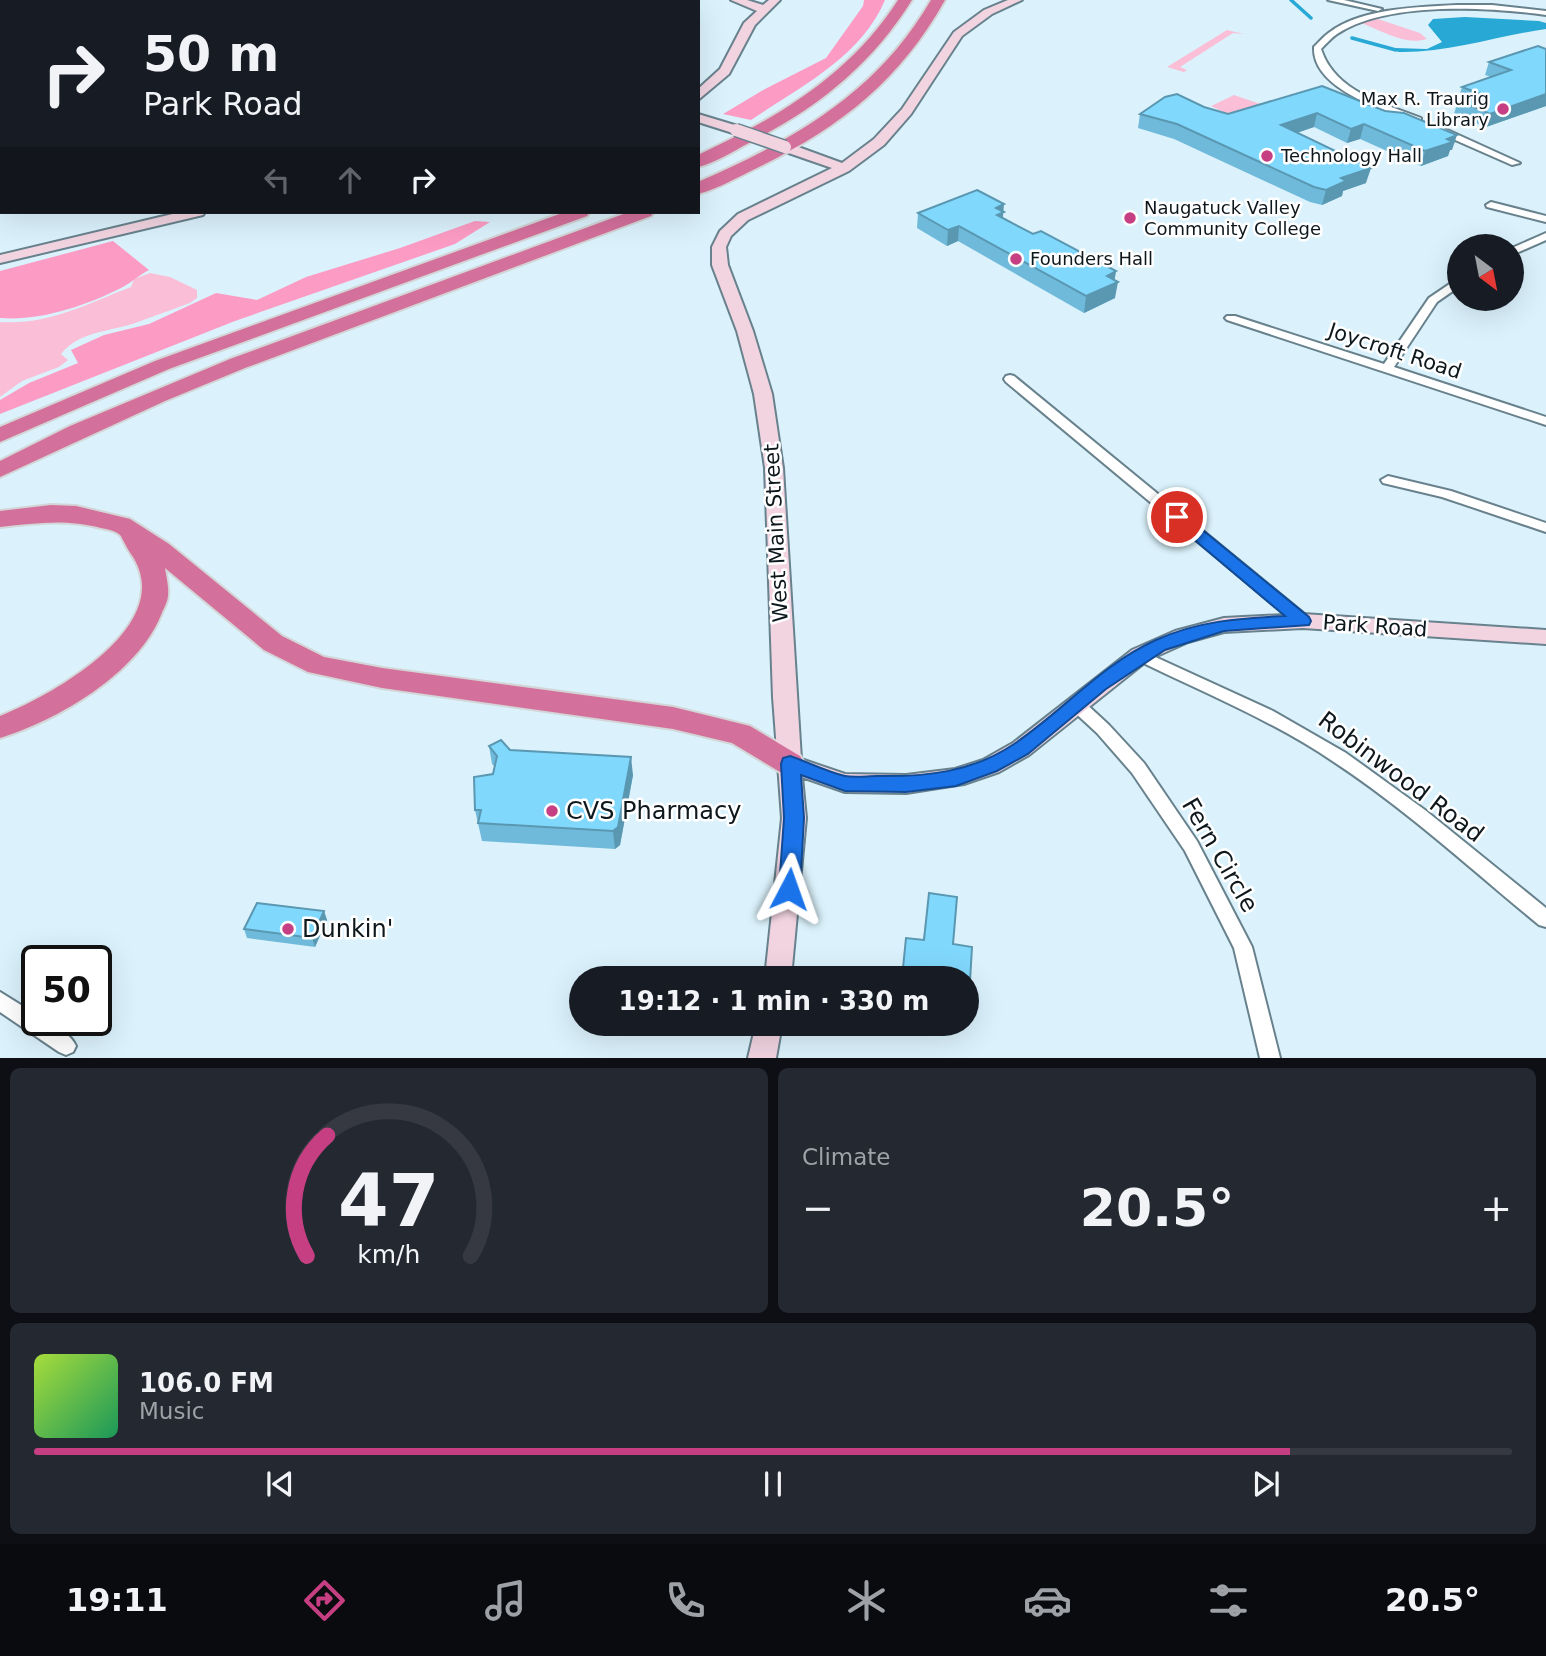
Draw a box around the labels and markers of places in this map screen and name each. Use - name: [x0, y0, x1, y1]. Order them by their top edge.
- place label: Max R. Traurig Library: [1361, 88, 1489, 130]
- marker: Max R. Traurig Library: [1495, 101, 1511, 117]
- place label: Technology Hall: [1280, 145, 1422, 166]
- marker: Technology Hall: [1259, 148, 1275, 164]
- place label: Naugatuck Valley Community College: [1144, 197, 1321, 239]
- marker: Naugatuck Valley Community College: [1122, 210, 1138, 226]
- place label: Founders Hall: [1030, 248, 1153, 269]
- marker: Founders Hall: [1008, 251, 1024, 267]
- pin: [1147, 487, 1207, 547]
- place label: CVS Pharmacy: [566, 797, 741, 825]
- marker: CVS Pharmacy: [544, 803, 560, 819]
- place label: Dunkin': [302, 915, 393, 943]
- marker: Dunkin': [280, 921, 296, 937]

